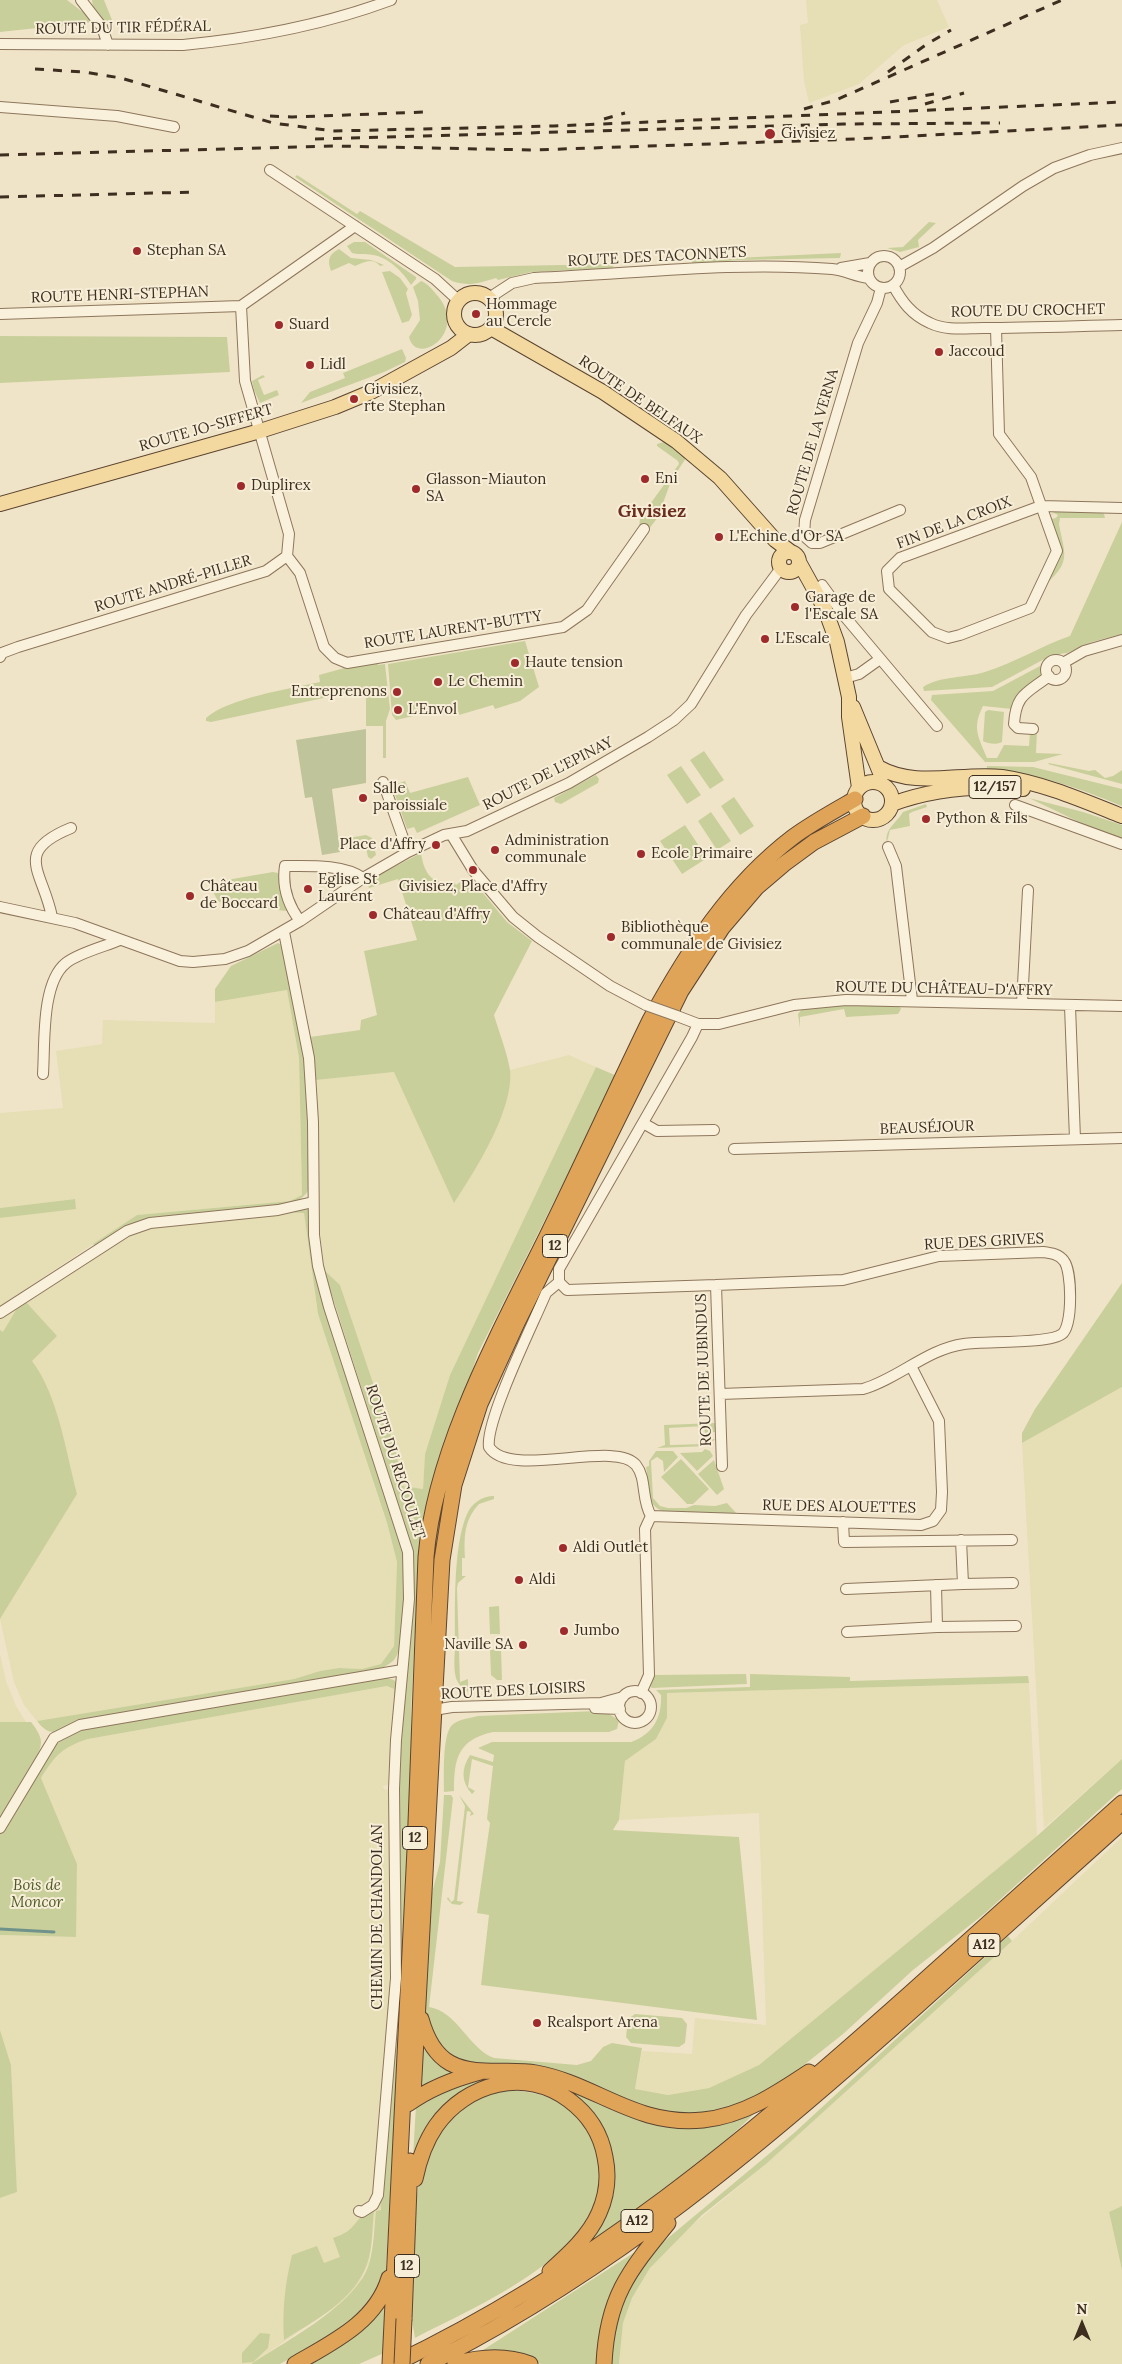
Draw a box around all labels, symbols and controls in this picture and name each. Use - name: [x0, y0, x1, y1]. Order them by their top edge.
- street label: ROUTE DU TIR FÉDÉRAL: [35, 17, 211, 39]
- place label: Givisiez: [781, 125, 835, 143]
- marker: Givisiez: [763, 127, 777, 141]
- place label: Stephan SA: [147, 242, 226, 260]
- street label: ROUTE DES TACONNETS: [567, 243, 747, 271]
- marker: Stephan SA: [131, 245, 143, 257]
- street label: ROUTE HENRI-STEPHAN: [31, 283, 209, 307]
- place label: Hommage au Cercle: [486, 296, 557, 331]
- street label: ROUTE DU CROCHET: [951, 301, 1105, 321]
- marker: Hommage au Cercle: [470, 308, 482, 320]
- place label: Suard: [289, 316, 329, 334]
- marker: Suard: [273, 319, 285, 331]
- place label: Jaccoud: [949, 343, 1005, 361]
- marker: Jaccoud: [933, 346, 945, 358]
- street label: ROUTE DE BELFAUX: [575, 352, 705, 448]
- place label: Lidl: [320, 356, 346, 374]
- marker: Lidl: [304, 359, 316, 371]
- street label: ROUTE DE LA VERNA: [783, 367, 843, 517]
- place label: Givisiez, rte Stephan: [364, 381, 446, 416]
- marker: Givisiez, rte Stephan: [348, 393, 360, 405]
- street label: ROUTE JO-SIFFERT: [137, 400, 275, 456]
- place label: Eni: [655, 470, 678, 488]
- place label: Glasson-Miauton SA: [426, 471, 546, 506]
- marker: Eni: [639, 473, 651, 485]
- place label: Duplirex: [251, 477, 311, 495]
- marker: Duplirex: [235, 480, 247, 492]
- marker: Glasson-Miauton SA: [410, 483, 422, 495]
- street label: FIN DE LA CROIX: [894, 493, 1014, 553]
- district label: Givisiez: [618, 501, 686, 523]
- place label: L'Echine d'Or SA: [729, 528, 844, 546]
- marker: L'Echine d'Or SA: [713, 531, 725, 543]
- street label: ROUTE ANDRÉ-PILLER: [92, 552, 254, 616]
- place label: Garage de l'Escale SA: [805, 589, 878, 624]
- marker: Garage de l'Escale SA: [789, 601, 801, 613]
- street label: ROUTE LAURENT-BUTTY: [363, 607, 543, 653]
- place label: L'Escale: [775, 630, 830, 648]
- marker: L'Escale: [759, 633, 771, 645]
- place label: Haute tension: [525, 654, 623, 672]
- marker: Haute tension: [509, 657, 521, 669]
- place label: Le Chemin: [448, 673, 523, 691]
- marker: Le Chemin: [432, 676, 444, 688]
- place label: Entreprenons: [291, 683, 387, 701]
- marker: Entreprenons: [391, 686, 403, 698]
- place label: L'Envol: [408, 701, 457, 719]
- marker: L'Envol: [392, 704, 404, 716]
- street label: ROUTE DE L'EPINAY: [480, 733, 616, 815]
- road number: 12/157: [969, 776, 1021, 799]
- place label: Salle paroissiale: [373, 780, 447, 815]
- marker: Salle paroissiale: [357, 792, 369, 804]
- place label: Python & Fils: [936, 810, 1028, 828]
- marker: Python & Fils: [920, 813, 932, 825]
- place label: Administration communale: [505, 832, 609, 867]
- place label: Place d'Affry: [339, 836, 426, 854]
- marker: Place d'Affry: [430, 839, 442, 851]
- marker: Administration communale: [489, 844, 501, 856]
- place label: Ecole Primaire: [651, 845, 753, 863]
- marker: Ecole Primaire: [635, 848, 647, 860]
- marker: Givisiez, Place d'Affry: [467, 864, 479, 876]
- place label: Eglise St Laurent: [318, 871, 377, 906]
- place label: Château de Boccard: [200, 878, 278, 913]
- place label: Givisiez, Place d'Affry: [399, 878, 547, 896]
- marker: Eglise St Laurent: [302, 883, 314, 895]
- marker: Château de Boccard: [184, 890, 196, 902]
- place label: Château d'Affry: [383, 906, 490, 924]
- marker: Château d'Affry: [367, 909, 379, 921]
- place label: Bibliothèque communale de Givisiez: [621, 919, 782, 954]
- marker: Bibliothèque communale de Givisiez: [605, 931, 617, 943]
- street label: ROUTE DU CHÂTEAU-D'AFFRY: [835, 978, 1053, 1000]
- street label: BEAUSÉJOUR: [879, 1117, 975, 1139]
- street label: RUE DES GRIVES: [924, 1230, 1044, 1254]
- road number: 12: [542, 1234, 568, 1258]
- street label: ROUTE DE JUBINDUS: [692, 1293, 716, 1447]
- street label: ROUTE DU RECOULET: [361, 1382, 429, 1542]
- street label: RUE DES ALOUETTES: [762, 1497, 916, 1517]
- place label: Aldi Outlet: [573, 1539, 648, 1557]
- marker: Aldi Outlet: [557, 1542, 569, 1554]
- place label: Aldi: [529, 1571, 556, 1589]
- marker: Aldi: [513, 1574, 525, 1586]
- place label: Jumbo: [574, 1622, 619, 1640]
- marker: Jumbo: [558, 1625, 570, 1637]
- place label: Naville SA: [444, 1636, 513, 1654]
- marker: Naville SA: [517, 1639, 529, 1651]
- street label: ROUTE DES LOISIRS: [440, 1678, 586, 1704]
- street label: CHEMIN DE CHANDOLAN: [369, 1824, 387, 2010]
- road number: 12: [402, 1826, 428, 1850]
- park label: Bois de Moncor: [11, 1877, 63, 1912]
- road number: A12: [968, 1934, 1000, 1956]
- place label: Realsport Arena: [547, 2014, 658, 2032]
- marker: Realsport Arena: [531, 2017, 543, 2029]
- road number: A12: [621, 2210, 653, 2232]
- road number: 12: [394, 2254, 420, 2278]
- north arrow: [1057, 2299, 1107, 2349]
- text: N: [1077, 2300, 1087, 2318]

